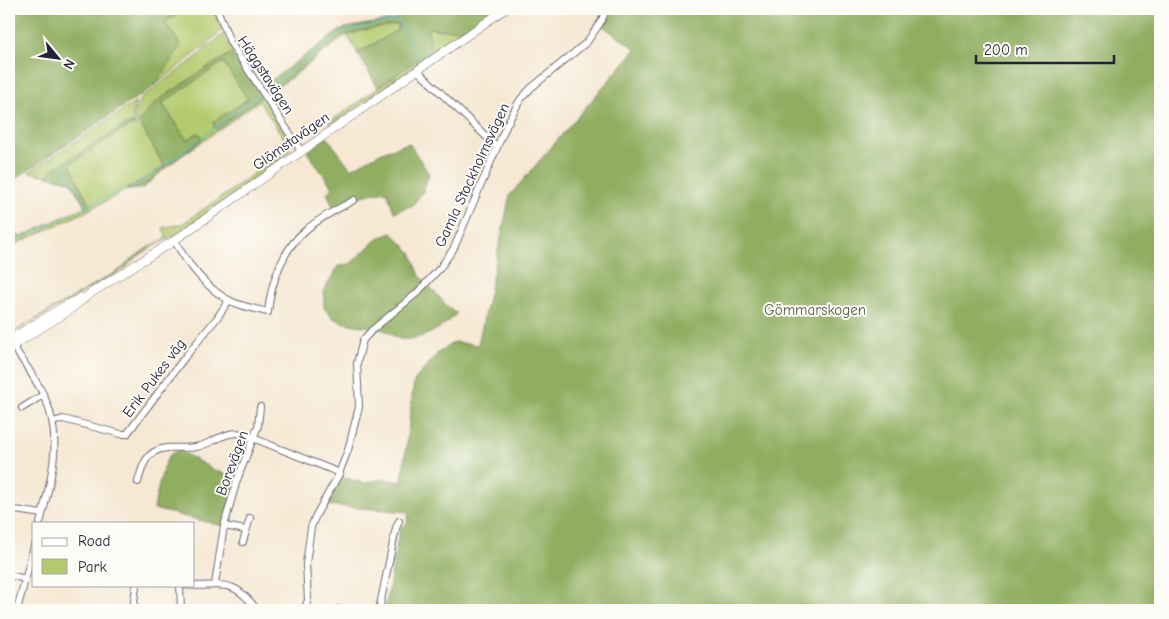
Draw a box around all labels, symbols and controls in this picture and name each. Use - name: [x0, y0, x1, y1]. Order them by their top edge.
- north arrow: [32, 32, 82, 82]
- street label: Häggstavägen: [234, 32, 298, 118]
- scale bar: [976, 32, 1114, 64]
- text: 200 m: [984, 41, 1028, 59]
- text: N: [59, 56, 79, 72]
- street label: Gamla Stockholmsvägen: [431, 100, 513, 250]
- street label: Glömstavägen: [249, 108, 333, 174]
- park label: Gömmarskogen: [764, 301, 866, 319]
- street label: Erik Pukes väg: [118, 335, 190, 421]
- street label: Borevägen: [212, 428, 252, 498]
- legend: [32, 522, 195, 586]
- text: Road: [78, 532, 110, 550]
- text: Park: [78, 558, 107, 576]

